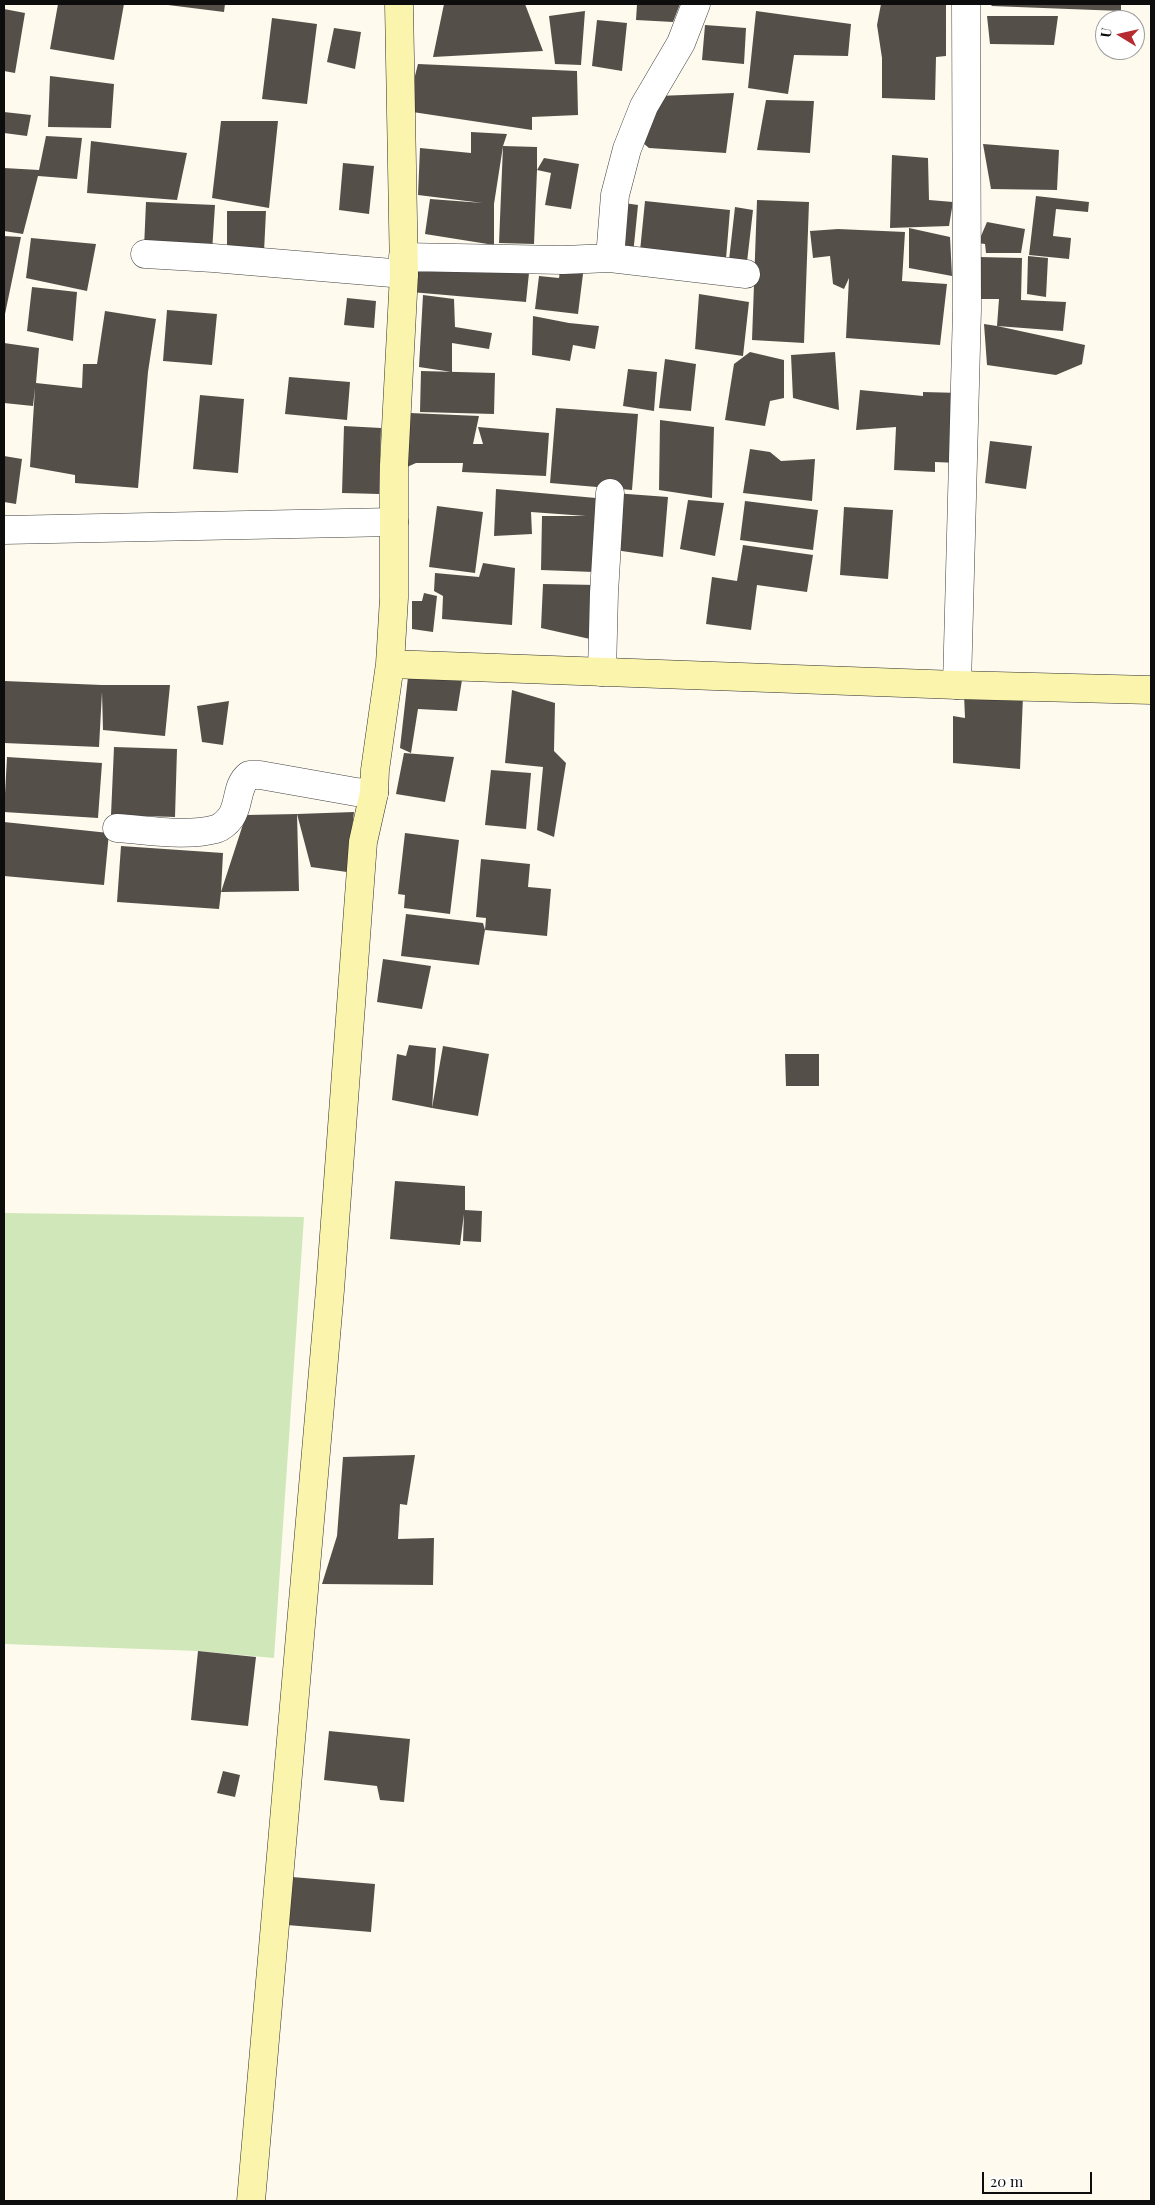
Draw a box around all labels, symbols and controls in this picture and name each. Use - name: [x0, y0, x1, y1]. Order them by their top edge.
- north arrow: [1095, 10, 1145, 60]
- text: U: [1096, 26, 1116, 39]
- scale bar: [985, 2162, 1095, 2194]
- text: 20 m: [990, 2171, 1023, 2191]

